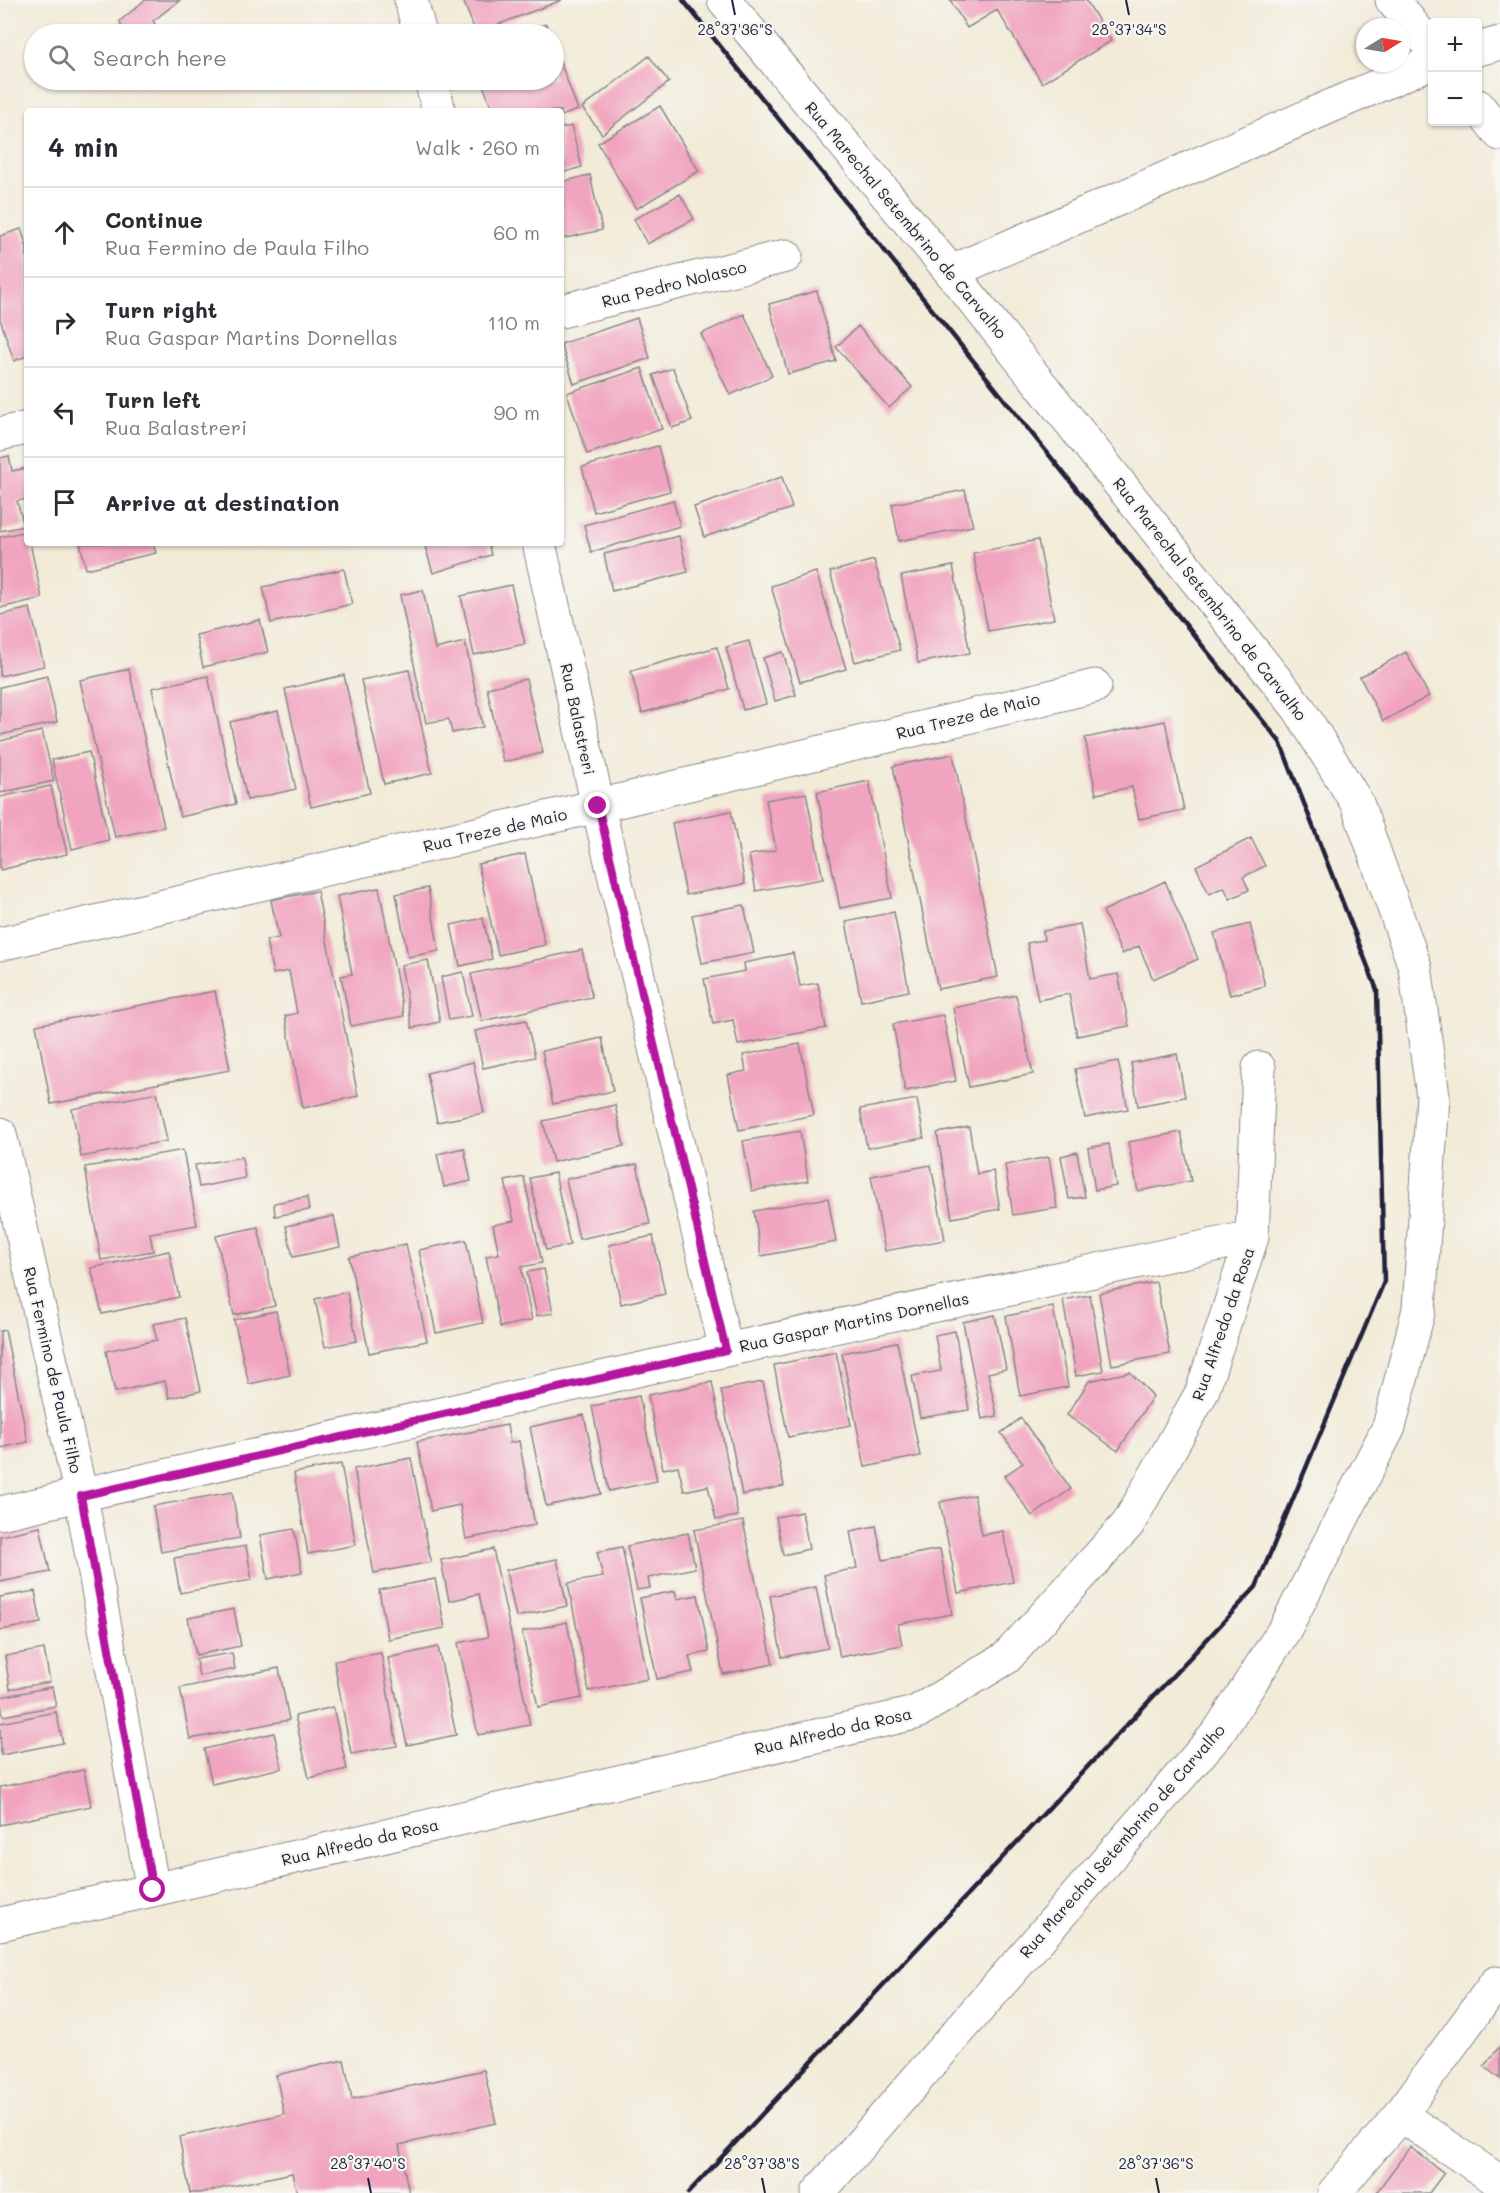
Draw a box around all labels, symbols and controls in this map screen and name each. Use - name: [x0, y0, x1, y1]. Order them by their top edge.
- north arrow: [1356, 18, 1410, 72]
- map controls: [1428, 18, 1482, 126]
- button: +: [1428, 18, 1482, 72]
- text: 28°37'36"S: [697, 19, 773, 39]
- text: 28°37'34"S: [1092, 19, 1167, 39]
- search box: [24, 24, 564, 90]
- icon: search: [45, 41, 78, 74]
- text: Search here: [93, 43, 227, 72]
- button: −: [1428, 72, 1482, 126]
- street label: Rua Marechal Setembrino de Carvalho: [801, 97, 1012, 343]
- text: 4 min: [48, 130, 118, 164]
- text: Walk · 260 m: [415, 134, 540, 160]
- text: Continue: [105, 205, 203, 234]
- icon: ahead: [48, 216, 81, 249]
- text: 60 m: [493, 219, 540, 245]
- text: Rua Fermino de Paula Filho: [105, 234, 369, 260]
- street label: Rua Pedro Nolasco: [599, 255, 748, 312]
- text: Turn right: [105, 295, 217, 324]
- icon: right: [48, 306, 81, 339]
- text: 110 m: [487, 309, 540, 335]
- text: Rua Gaspar Martins Dornellas: [105, 324, 398, 350]
- text: Turn left: [105, 385, 201, 414]
- icon: left: [48, 396, 81, 429]
- text: 90 m: [494, 399, 540, 425]
- text: Rua Balastreri: [105, 414, 247, 440]
- street label: Rua Marechal Setembrino de Carvalho: [1109, 473, 1312, 725]
- icon: arrive: [48, 486, 81, 519]
- text: Arrive at destination: [105, 488, 340, 517]
- street label: Rua Balastreri: [556, 661, 601, 777]
- street label: Rua Treze de Maio: [894, 688, 1042, 744]
- route end: [584, 792, 610, 818]
- street label: Rua Treze de Maio: [421, 803, 569, 856]
- street label: Rua Alfredo da Rosa: [1186, 1244, 1259, 1403]
- street label: Rua Fermino de Paula Filho: [19, 1265, 87, 1475]
- street label: Rua Gaspar Martins Dornellas: [737, 1287, 971, 1356]
- street label: Rua Alfredo da Rosa: [752, 1702, 914, 1759]
- street label: Rua Marechal Setembrino de Carvalho: [1014, 1719, 1229, 1962]
- street label: Rua Alfredo da Rosa: [279, 1813, 441, 1870]
- route start: [139, 1876, 165, 1902]
- text: 28°37'40"S: [330, 2153, 406, 2173]
- text: 28°37'38"S: [724, 2153, 800, 2173]
- text: 28°37'36"S: [1118, 2153, 1194, 2173]

